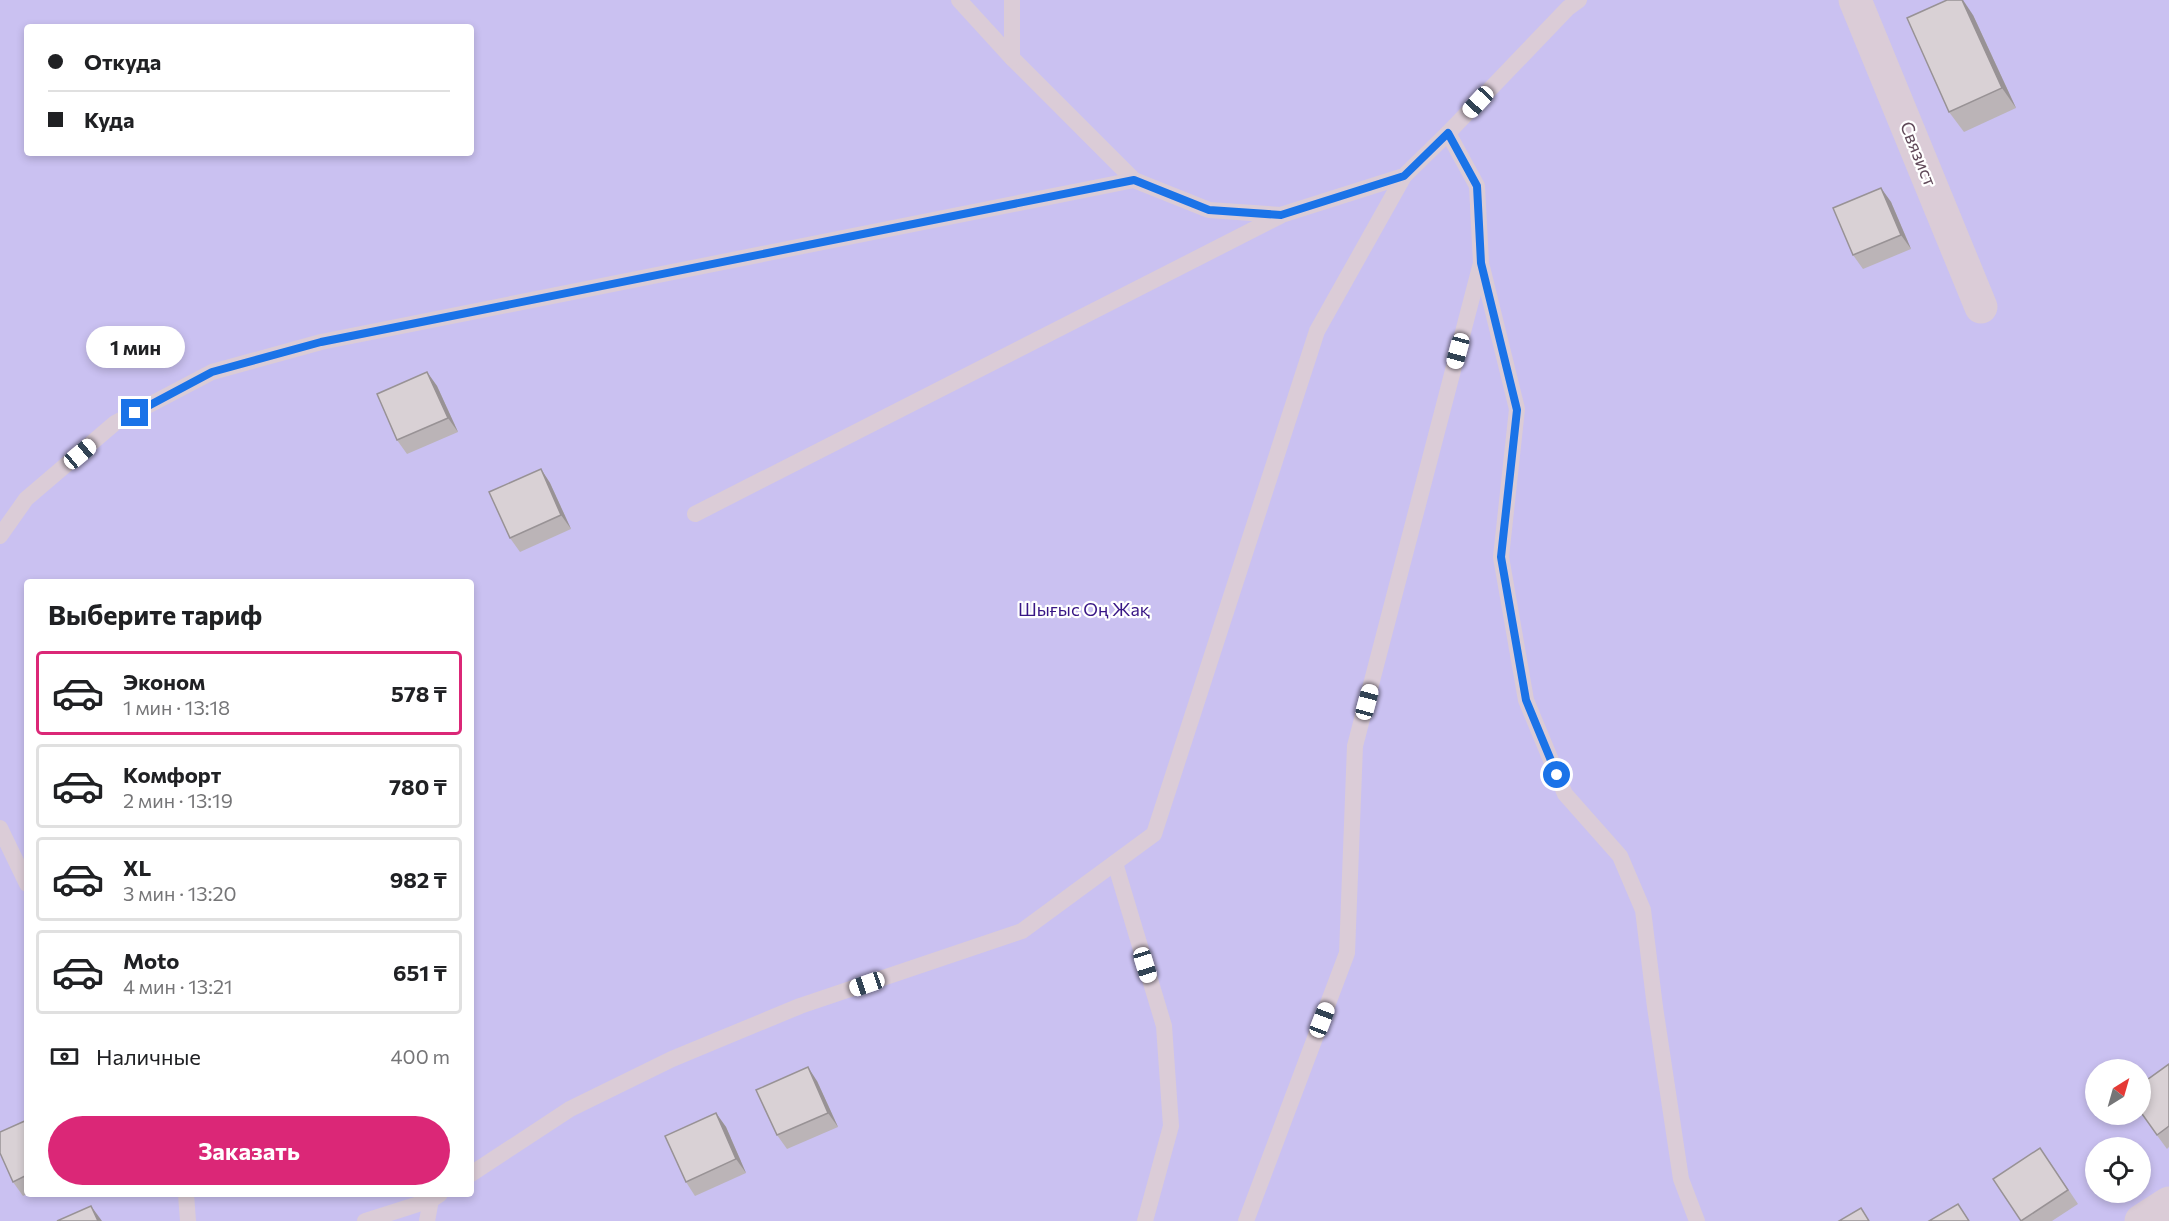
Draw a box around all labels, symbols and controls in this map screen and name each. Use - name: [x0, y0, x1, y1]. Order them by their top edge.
- text: Откуда: [84, 48, 161, 75]
- car: [1459, 83, 1497, 121]
- text: Куда: [84, 106, 134, 133]
- street label: Связист: [1896, 118, 1942, 190]
- callout: 1 мин: [86, 326, 184, 368]
- car: [1445, 331, 1471, 371]
- text: 1 мин: [110, 335, 161, 359]
- route end: [121, 399, 148, 426]
- car: [60, 436, 100, 472]
- text: Выберите тариф: [48, 598, 262, 631]
- park label: Шығыс Оң Жақ: [1018, 598, 1150, 620]
- icon: car: [51, 666, 105, 720]
- text: Эконом: [123, 668, 205, 695]
- text: 578 ₸: [391, 680, 447, 707]
- car: [1354, 682, 1380, 722]
- text: 1 мин · 13:18: [123, 695, 230, 719]
- icon: car: [51, 759, 105, 813]
- text: Комфорт: [123, 761, 221, 788]
- route start: [1543, 761, 1570, 788]
- text: 780 ₸: [389, 773, 447, 800]
- text: 2 мин · 13:19: [123, 788, 233, 812]
- icon: car: [51, 852, 105, 906]
- text: XL: [123, 854, 151, 881]
- text: 982 ₸: [390, 866, 447, 893]
- text: 3 мин · 13:20: [123, 881, 237, 905]
- icon: car: [51, 945, 105, 999]
- car: [1131, 945, 1159, 985]
- text: Moto: [123, 947, 179, 974]
- text: 651 ₸: [393, 959, 447, 986]
- car: [847, 970, 887, 998]
- text: 4 мин · 13:21: [123, 974, 233, 998]
- car: [1307, 1000, 1337, 1040]
- icon: cash: [48, 1040, 81, 1073]
- text: Наличные: [96, 1043, 201, 1070]
- text: 400 m: [391, 1044, 450, 1068]
- north arrow: [2085, 1059, 2151, 1125]
- map controls: [2085, 1059, 2151, 1203]
- button: Заказать: [48, 1116, 450, 1185]
- button: locate: [2085, 1137, 2151, 1203]

